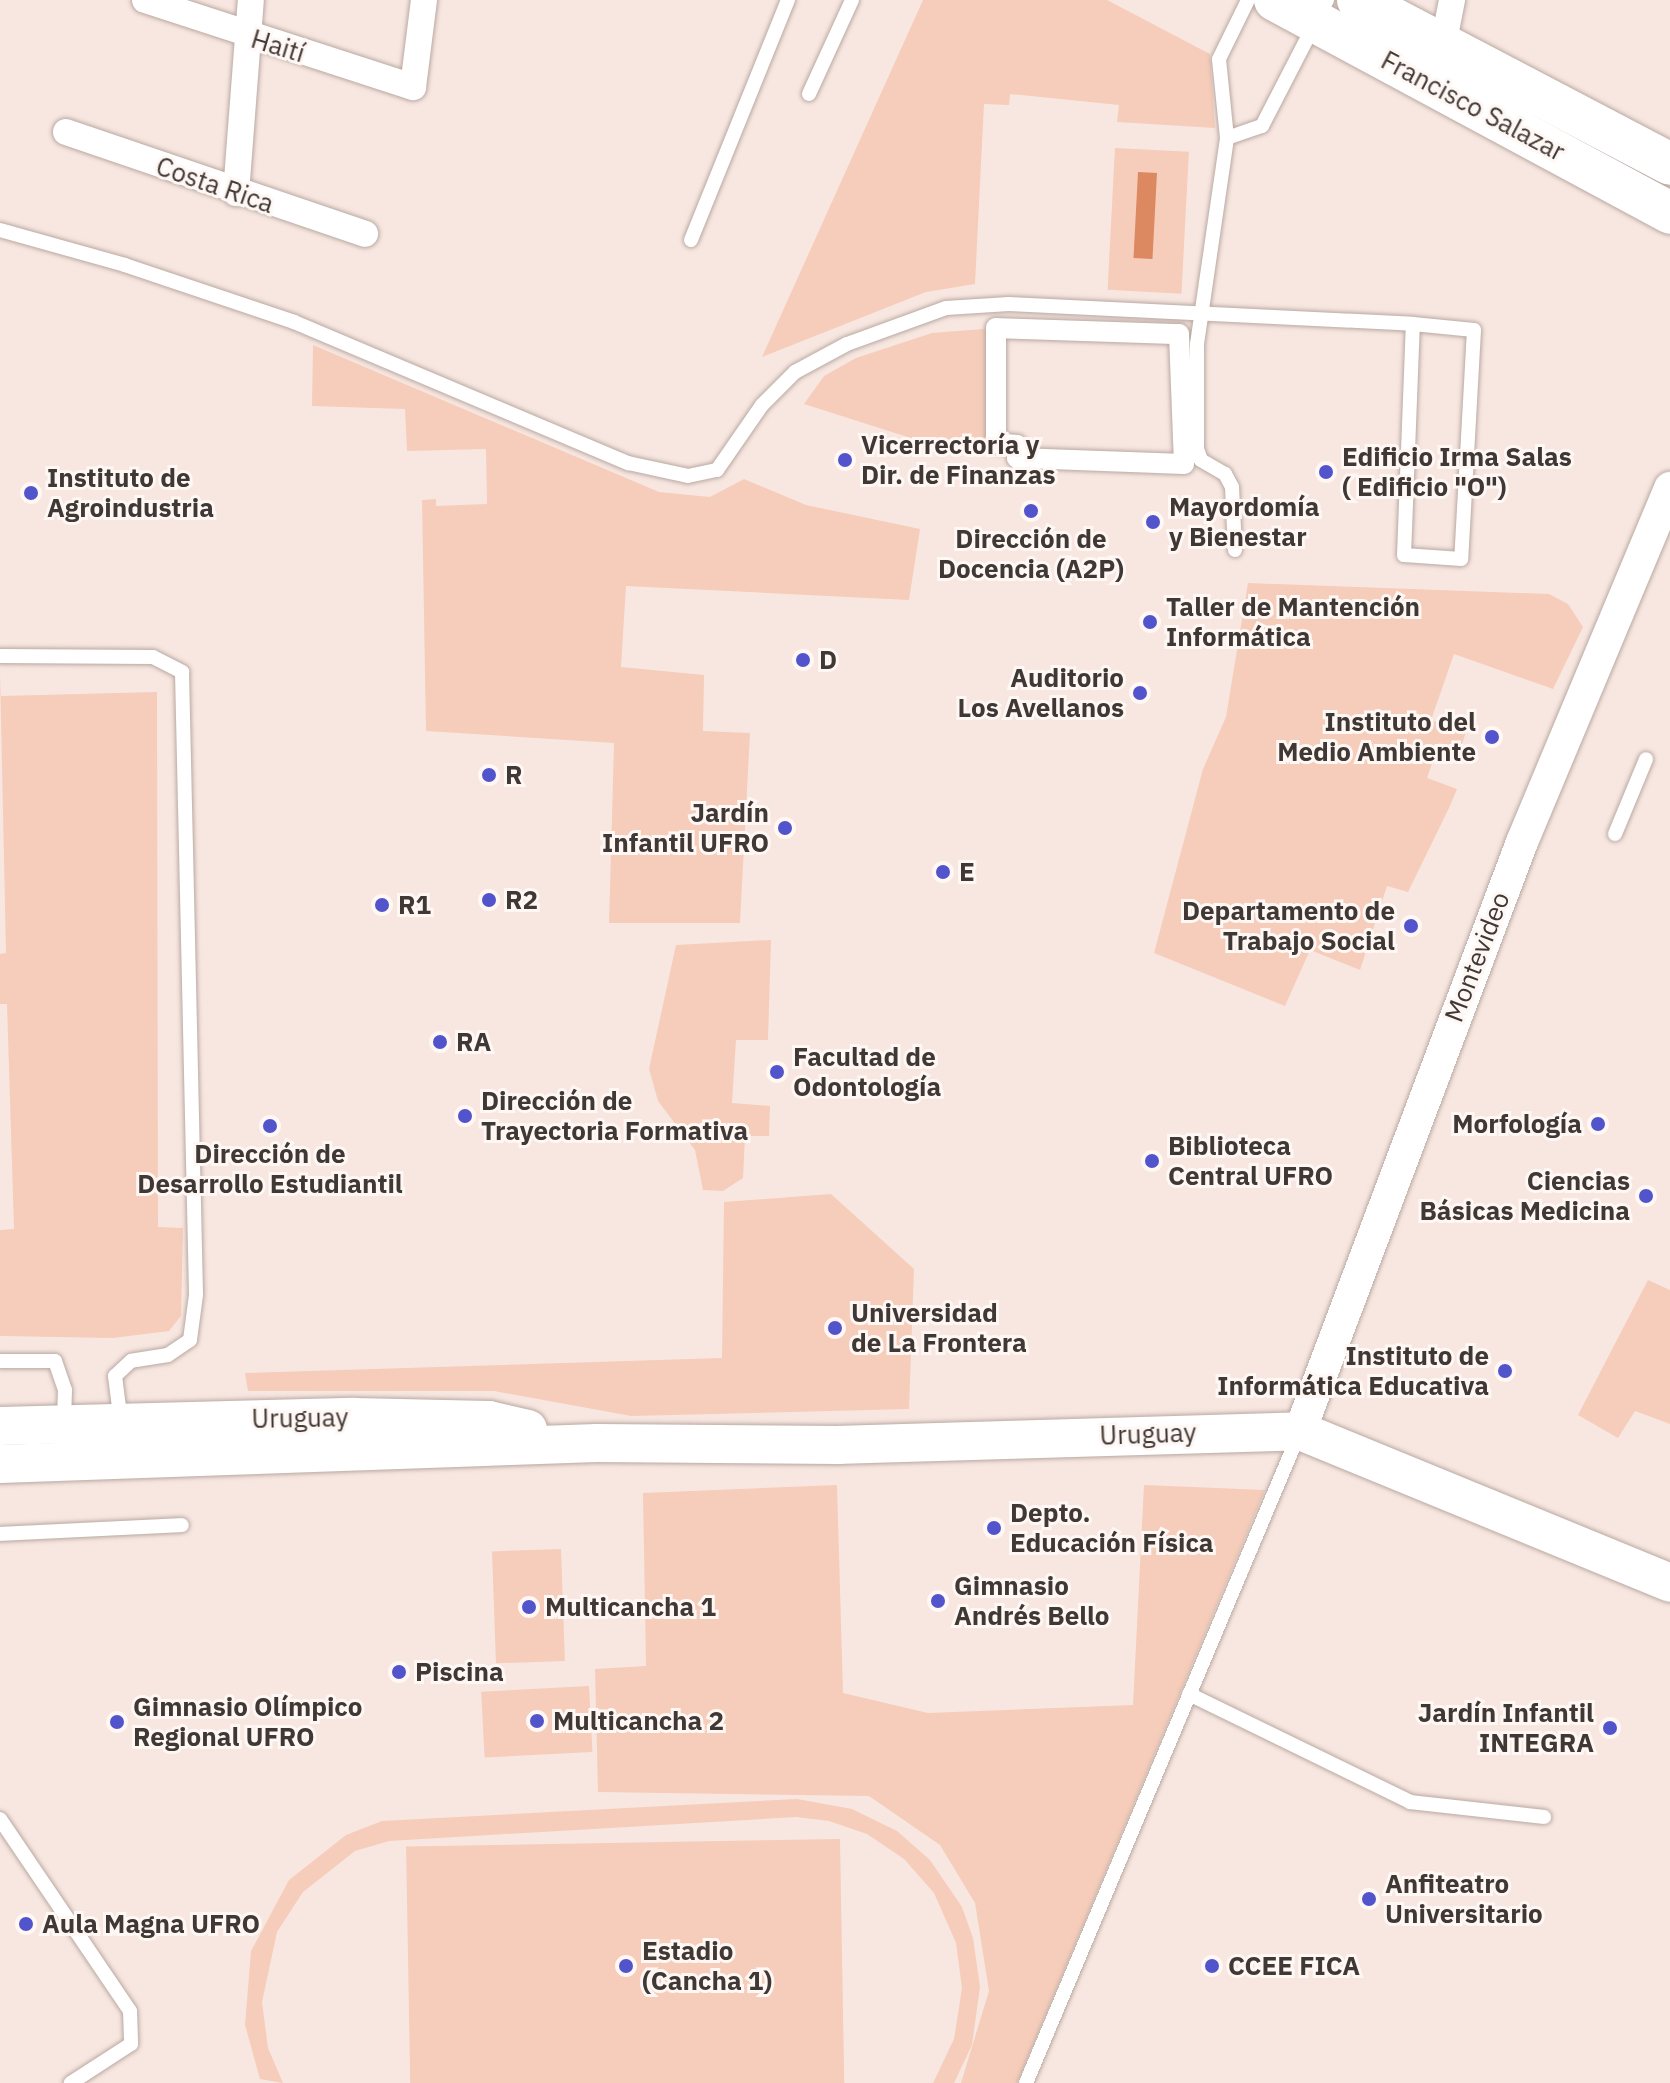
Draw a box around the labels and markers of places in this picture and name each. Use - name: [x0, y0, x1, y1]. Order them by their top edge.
- place label: Vicerrectoría y Dir. de Finanzas: [861, 429, 1056, 490]
- place label: Edificio Irma Salas ( Edificio "O"): [1342, 441, 1572, 502]
- marker: Vicerrectoría y Dir. de Finanzas: [836, 451, 854, 469]
- place label: Instituto de Agroindustria: [47, 462, 214, 524]
- marker: Edificio Irma Salas ( Edificio "O"): [1317, 463, 1335, 481]
- marker: Instituto de Agroindustria: [22, 484, 40, 502]
- place label: Mayordomía y Bienestar: [1169, 491, 1320, 552]
- marker: Dirección de Docencia (A2P): [1022, 502, 1040, 520]
- marker: Mayordomía y Bienestar: [1144, 513, 1162, 531]
- place label: Dirección de Docencia (A2P): [938, 523, 1124, 584]
- place label: Taller de Mantención Informática: [1166, 591, 1420, 652]
- marker: Taller de Mantención Informática: [1141, 613, 1159, 631]
- place label: D: [819, 644, 837, 676]
- marker: D: [794, 651, 812, 669]
- place label: Auditorio Los Avellanos: [958, 662, 1124, 724]
- marker: Auditorio Los Avellanos: [1131, 684, 1149, 702]
- place label: Instituto del Medio Ambiente: [1277, 706, 1476, 768]
- marker: Instituto del Medio Ambiente: [1483, 728, 1501, 746]
- place label: R: [505, 759, 523, 791]
- marker: R: [480, 766, 498, 784]
- place label: Jardín Infantil UFRO: [602, 797, 769, 858]
- marker: Jardín Infantil UFRO: [776, 819, 794, 837]
- place label: E: [959, 856, 975, 888]
- marker: E: [934, 863, 952, 881]
- place label: R2: [505, 884, 538, 916]
- place label: R1: [398, 889, 431, 921]
- marker: R2: [480, 891, 498, 909]
- place label: Departamento de Trabajo Social: [1182, 895, 1395, 956]
- marker: R1: [373, 896, 391, 914]
- marker: Departamento de Trabajo Social: [1402, 917, 1420, 935]
- place label: RA: [456, 1026, 491, 1058]
- marker: RA: [431, 1033, 449, 1051]
- place label: Facultad de Odontología: [793, 1041, 941, 1102]
- marker: Facultad de Odontología: [768, 1063, 786, 1081]
- place label: Dirección de Trayectoria Formativa: [481, 1085, 748, 1146]
- marker: Dirección de Trayectoria Formativa: [456, 1107, 474, 1125]
- place label: Morfología: [1452, 1108, 1582, 1140]
- marker: Morfología: [1589, 1115, 1607, 1133]
- marker: Dirección de Desarrollo Estudiantil: [261, 1117, 279, 1135]
- place label: Biblioteca Central UFRO: [1168, 1130, 1333, 1192]
- place label: Dirección de Desarrollo Estudiantil: [137, 1138, 403, 1200]
- marker: Biblioteca Central UFRO: [1143, 1152, 1161, 1170]
- place label: Ciencias Básicas Medicina: [1420, 1165, 1630, 1226]
- marker: Ciencias Básicas Medicina: [1637, 1187, 1655, 1205]
- place label: Universidad de La Frontera: [851, 1297, 1027, 1358]
- marker: Universidad de La Frontera: [826, 1319, 844, 1337]
- place label: Instituto de Informática Educativa: [1217, 1340, 1489, 1402]
- marker: Instituto de Informática Educativa: [1496, 1362, 1514, 1380]
- place label: Depto. Educación Física: [1010, 1497, 1214, 1558]
- marker: Depto. Educación Física: [985, 1519, 1003, 1537]
- place label: Gimnasio Andrés Bello: [954, 1570, 1110, 1632]
- place label: Multicancha 1: [545, 1591, 716, 1623]
- marker: Gimnasio Andrés Bello: [929, 1592, 947, 1610]
- marker: Multicancha 1: [520, 1598, 538, 1616]
- place label: Piscina: [415, 1656, 504, 1688]
- marker: Piscina: [390, 1663, 408, 1681]
- place label: Gimnasio Olímpico Regional UFRO: [133, 1691, 362, 1752]
- place label: Jardín Infantil INTEGRA: [1418, 1697, 1594, 1758]
- place label: Multicancha 2: [553, 1705, 724, 1737]
- marker: Multicancha 2: [528, 1712, 546, 1730]
- marker: Gimnasio Olímpico Regional UFRO: [108, 1713, 126, 1731]
- marker: Jardín Infantil INTEGRA: [1601, 1719, 1619, 1737]
- place label: Anfiteatro Universitario: [1385, 1868, 1543, 1930]
- marker: Anfiteatro Universitario: [1360, 1890, 1378, 1908]
- place label: Aula Magna UFRO: [42, 1908, 260, 1940]
- marker: Aula Magna UFRO: [17, 1915, 35, 1933]
- place label: Estadio (Cancha 1): [642, 1935, 772, 1996]
- place label: CCEE FICA: [1228, 1950, 1360, 1982]
- marker: Estadio (Cancha 1): [617, 1957, 635, 1975]
- marker: CCEE FICA: [1203, 1957, 1221, 1975]

